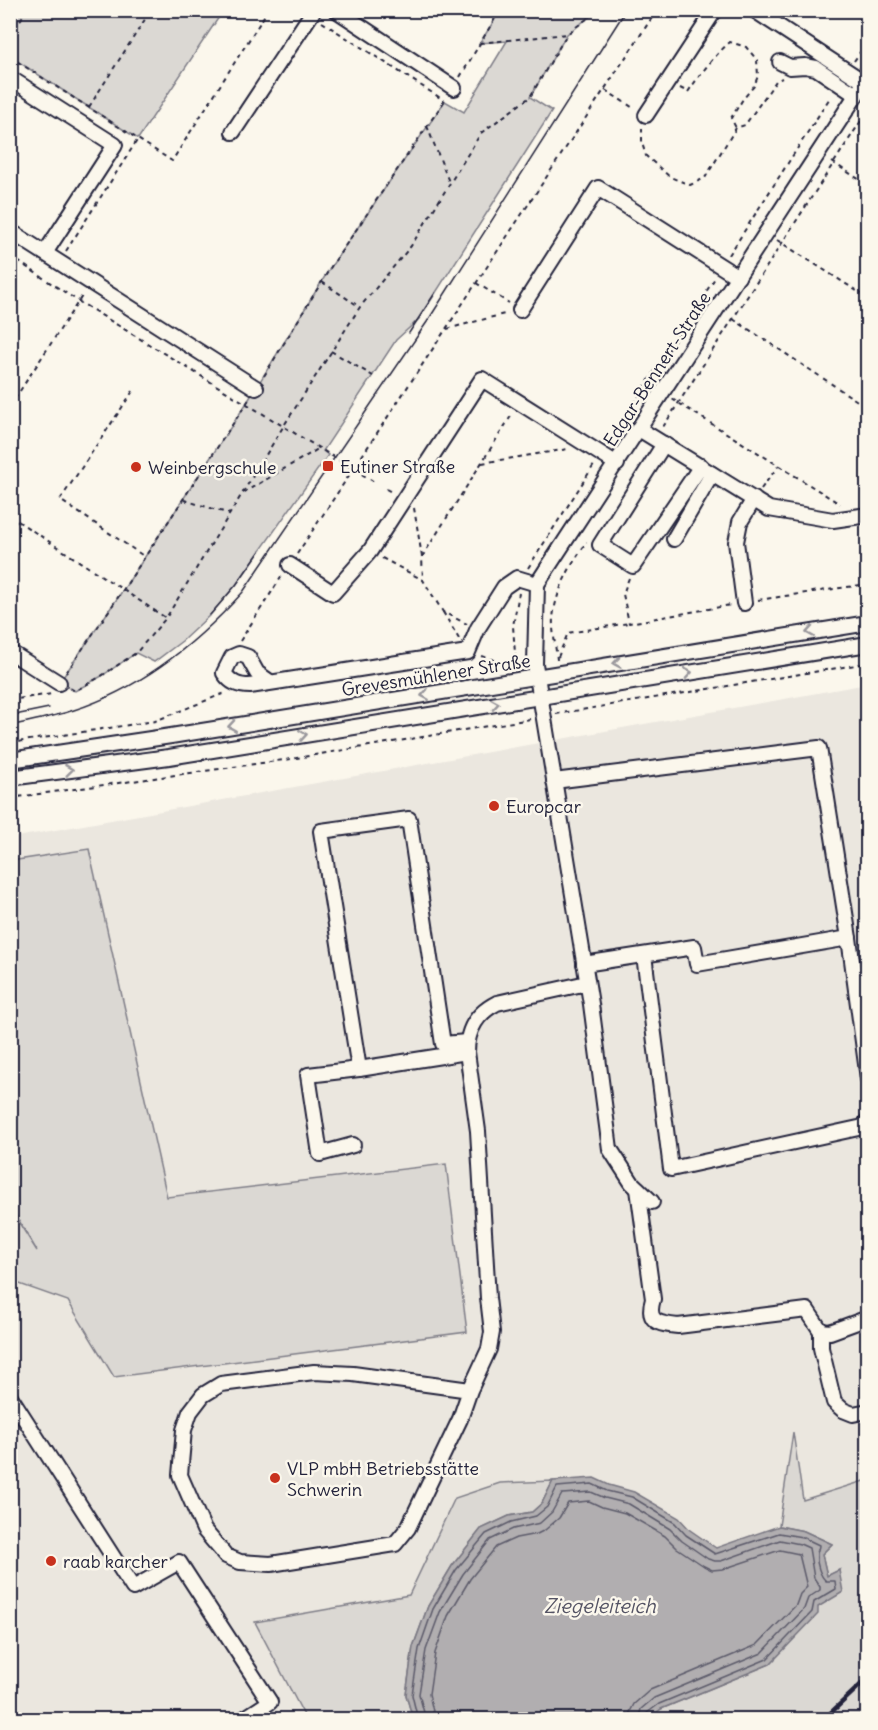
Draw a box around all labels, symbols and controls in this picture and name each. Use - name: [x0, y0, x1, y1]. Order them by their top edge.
- street label: Edgar-Bennert-Straße: [598, 287, 716, 451]
- place label: Eutiner Straße: [340, 455, 455, 478]
- place label: Weinbergschule: [148, 456, 277, 479]
- marker: Eutiner Straße: [321, 459, 335, 473]
- marker: Weinbergschule: [129, 460, 143, 474]
- one-way arrow: [805, 626, 814, 638]
- street label: Grevesmühlener Straße: [340, 649, 532, 701]
- one-way arrow: [613, 657, 622, 669]
- one-way arrow: [683, 667, 693, 680]
- one-way arrow: [420, 688, 430, 701]
- one-way arrow: [490, 698, 500, 711]
- one-way arrow: [228, 720, 237, 732]
- one-way arrow: [298, 730, 308, 742]
- one-way arrow: [64, 764, 73, 777]
- place label: Europcar: [506, 795, 582, 818]
- marker: Europcar: [487, 799, 501, 813]
- place label: VLP mbH Betriebsstätte Schwerin: [287, 1457, 479, 1501]
- marker: VLP mbH Betriebsstätte Schwerin: [268, 1471, 282, 1485]
- place label: raab karcher: [63, 1550, 169, 1573]
- marker: raab karcher: [44, 1554, 58, 1568]
- water label: Ziegeleiteich: [544, 1593, 656, 1618]

